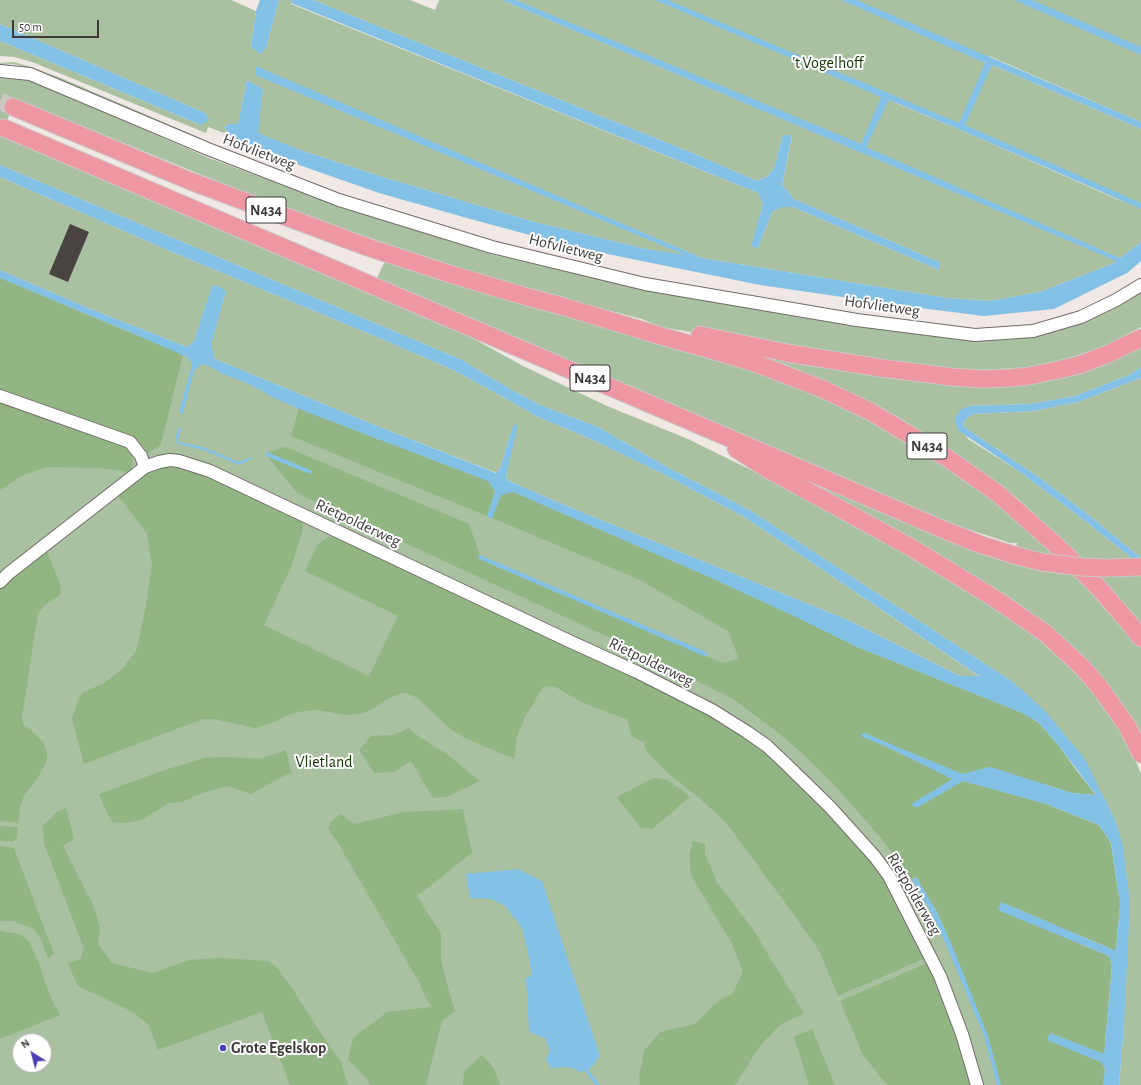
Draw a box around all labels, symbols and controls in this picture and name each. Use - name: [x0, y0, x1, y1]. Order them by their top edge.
- scale bar: [14, 12, 101, 38]
- text: 50 m: [19, 21, 42, 33]
- park label: 't Vogelhoff: [793, 53, 863, 73]
- street label: Hofvlietweg: [220, 129, 298, 175]
- road number: N434: [246, 197, 286, 223]
- street label: Hofvlietweg: [527, 230, 605, 266]
- street label: Hofvlietweg: [843, 291, 921, 321]
- road number: N434: [570, 365, 610, 391]
- road number: N434: [907, 433, 947, 459]
- street label: Rietpolderweg: [312, 495, 404, 551]
- street label: Rietpolderweg: [606, 633, 696, 691]
- park label: Vlietland: [296, 752, 352, 772]
- street label: Rietpolderweg: [883, 849, 945, 939]
- north arrow: [12, 1033, 52, 1073]
- text: N: [19, 1037, 32, 1050]
- place label: Grote Egelskop: [231, 1038, 326, 1058]
- marker: Grote Egelskop: [218, 1043, 228, 1053]

